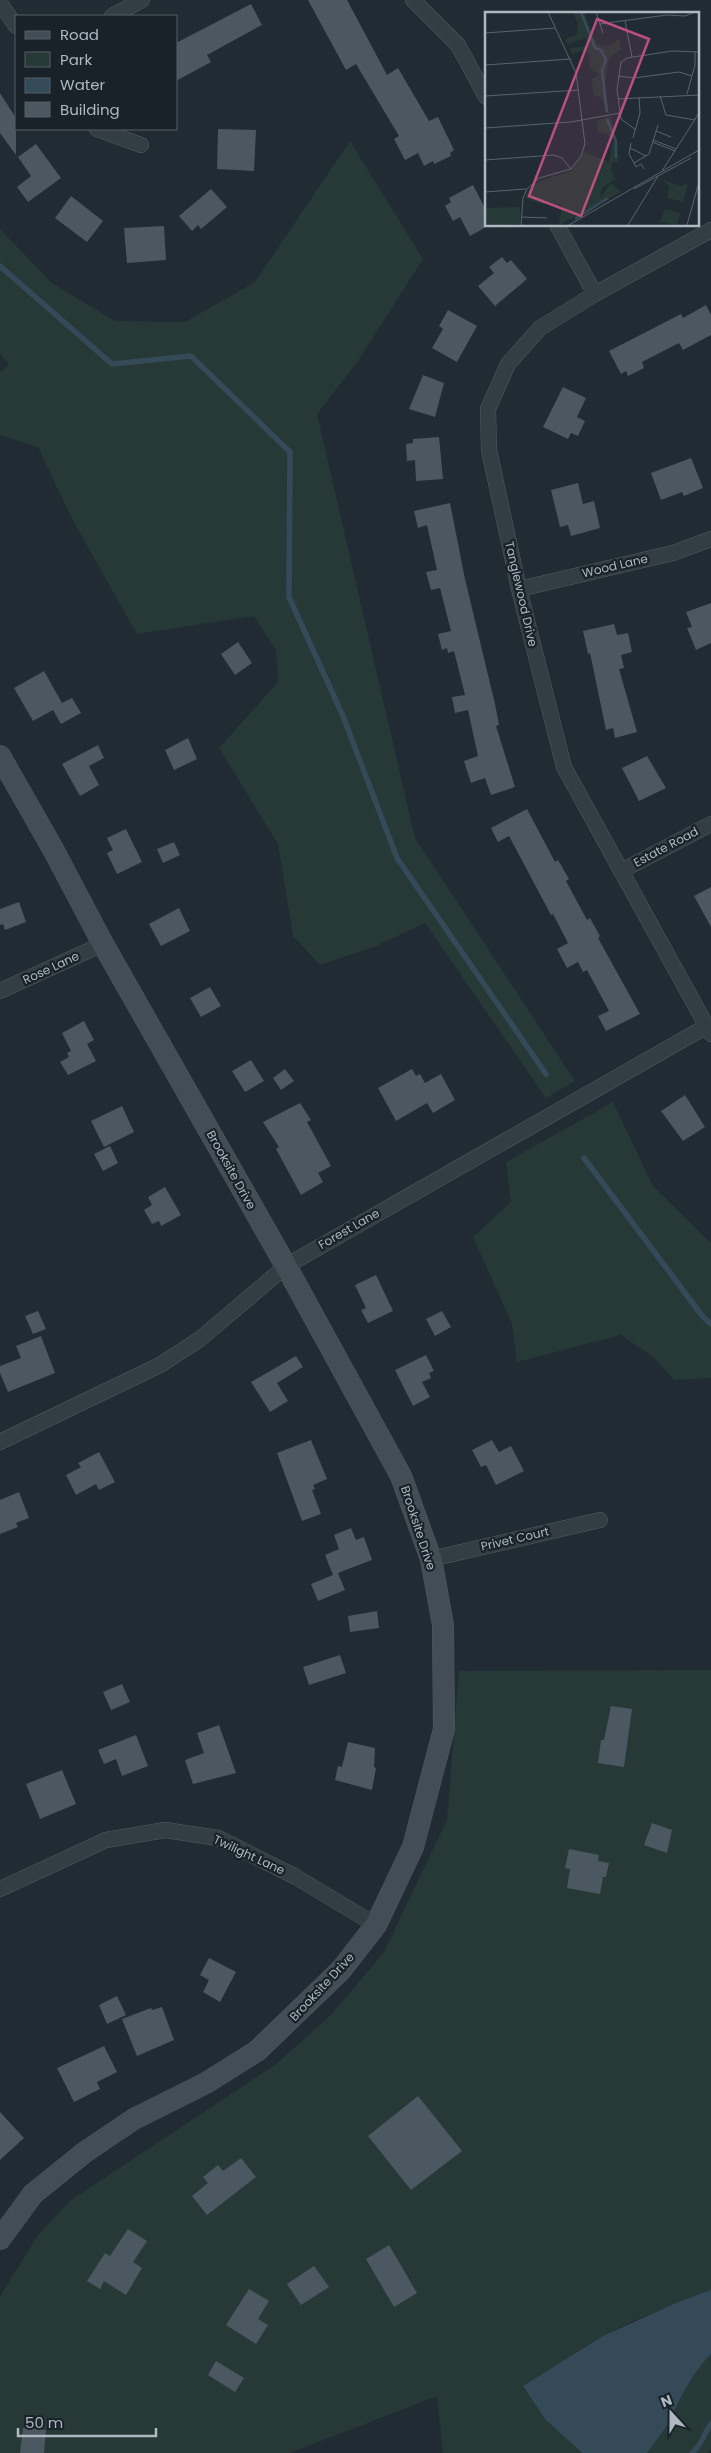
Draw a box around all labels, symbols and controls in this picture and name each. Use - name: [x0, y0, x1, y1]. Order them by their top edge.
- inset map: [485, 12, 698, 226]
- legend: [15, 15, 178, 130]
- text: Road: [60, 24, 99, 45]
- text: Park: [60, 49, 92, 70]
- text: Water: [60, 74, 106, 95]
- text: Building: [60, 99, 120, 120]
- street label: Tanglewood Drive: [501, 540, 542, 648]
- street label: Wood Lane: [580, 550, 649, 581]
- street label: Estate Road: [630, 822, 701, 871]
- street label: Rose Lane: [20, 947, 82, 988]
- street label: Brooksite Drive: [203, 1127, 260, 1212]
- street label: Forest Lane: [315, 1204, 382, 1253]
- street label: Brooksite Drive: [397, 1484, 440, 1572]
- street label: Privet Court: [479, 1522, 551, 1555]
- street label: Twilight Lane: [211, 1831, 288, 1879]
- street label: Brooksite Drive: [286, 1949, 358, 2025]
- north arrow: [646, 2388, 696, 2438]
- text: N: [658, 2390, 675, 2412]
- scale bar: [18, 2406, 155, 2438]
- text: 50 m: [25, 2412, 63, 2433]

